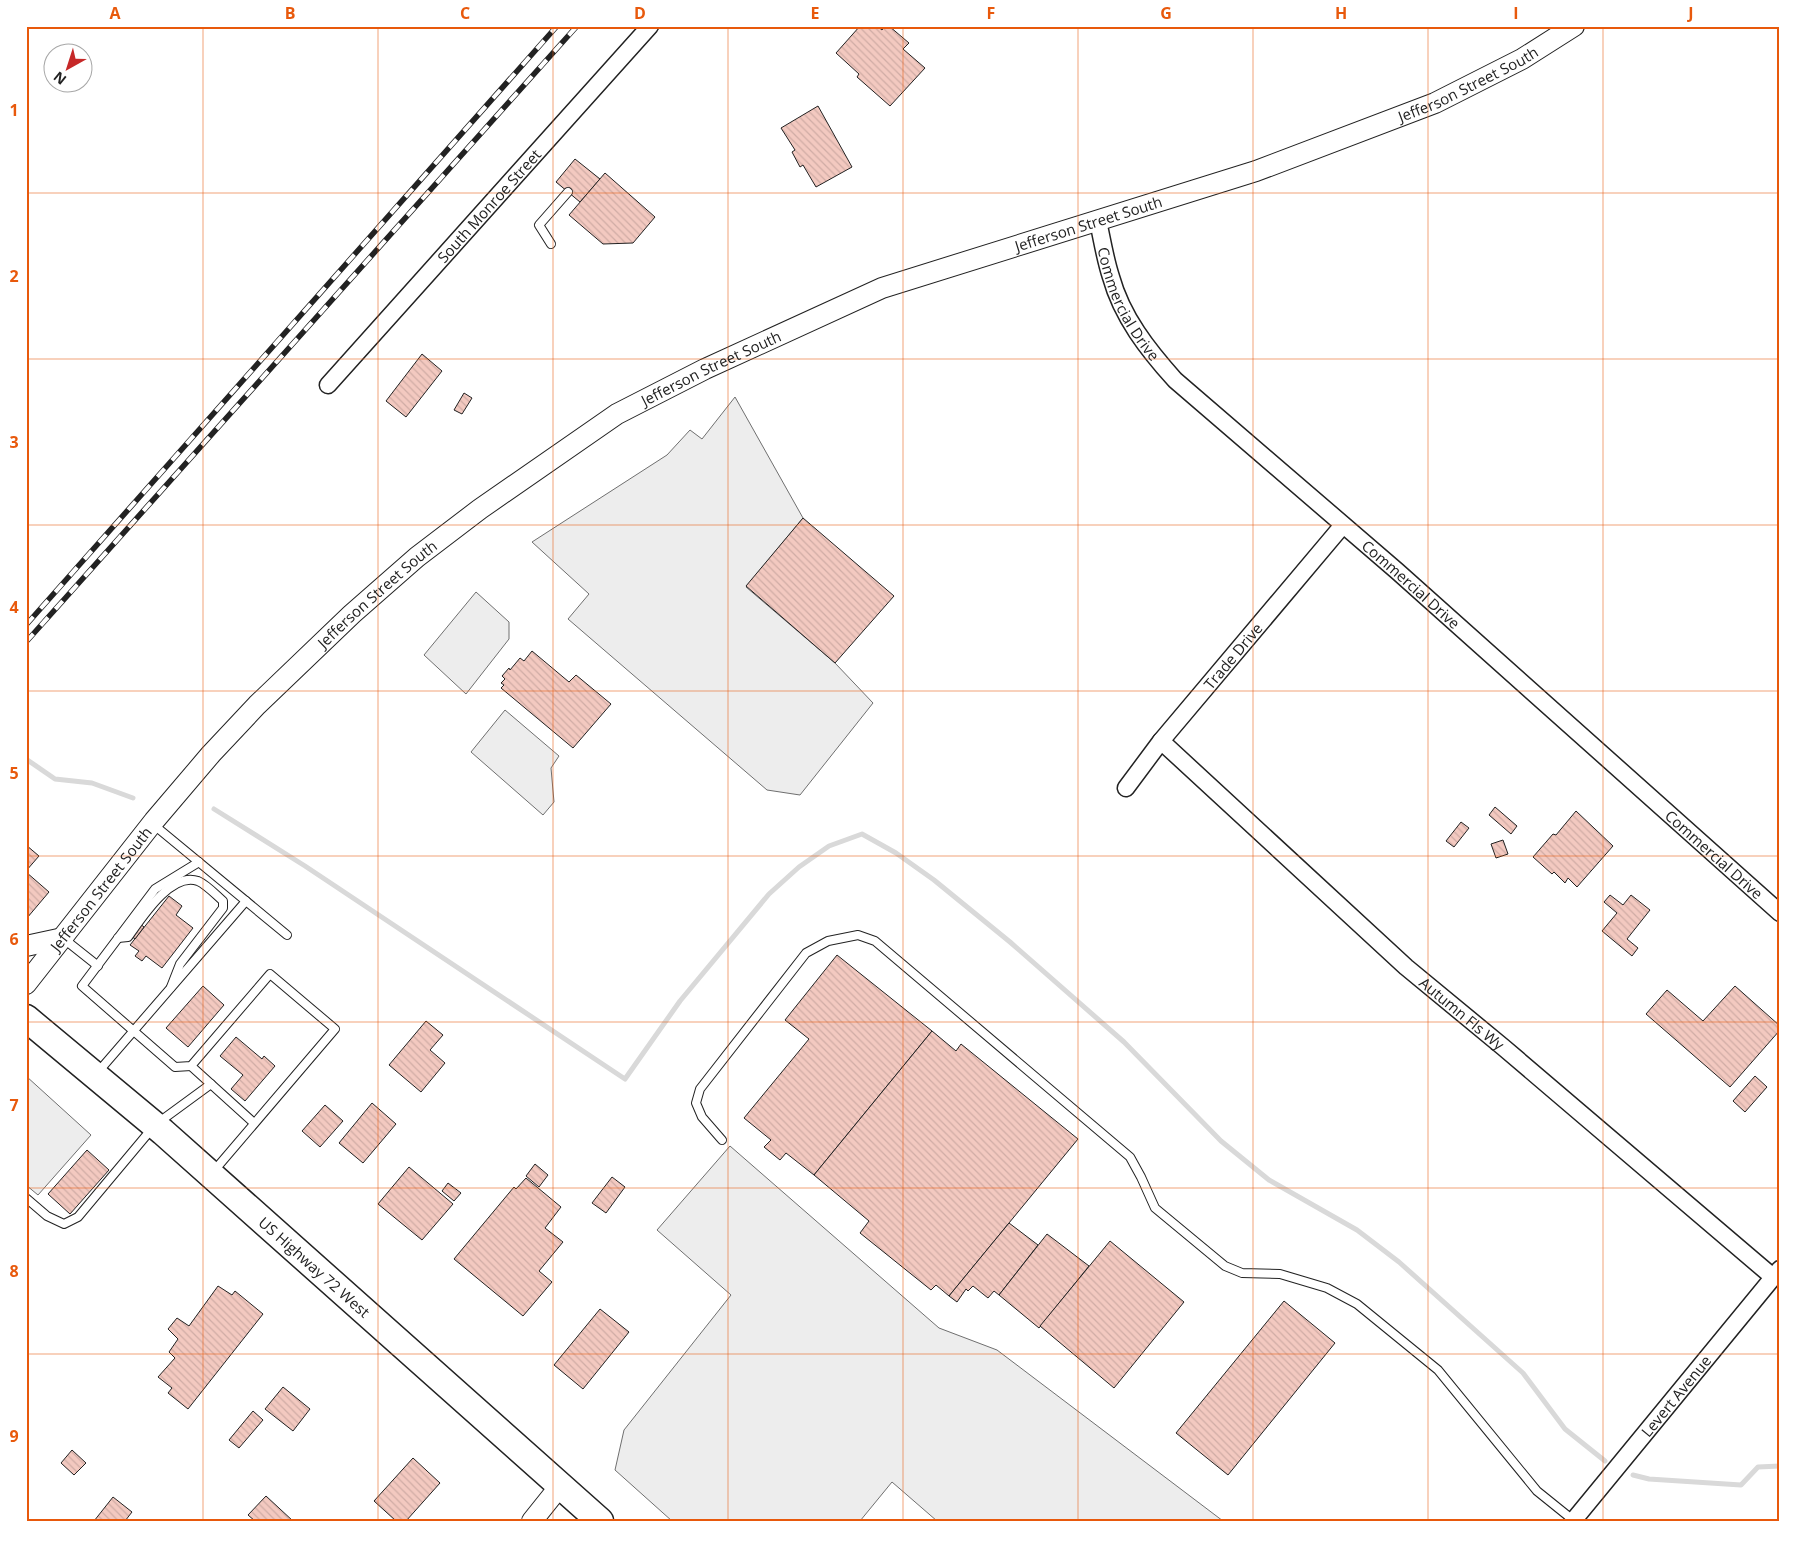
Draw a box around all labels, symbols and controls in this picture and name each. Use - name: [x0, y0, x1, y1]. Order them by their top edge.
- text: A: [109, 2, 121, 24]
- text: B: [285, 2, 295, 24]
- text: C: [460, 2, 470, 24]
- text: D: [634, 2, 646, 24]
- text: E: [811, 2, 820, 24]
- text: F: [987, 2, 995, 24]
- text: G: [1160, 2, 1172, 24]
- text: H: [1335, 2, 1347, 24]
- text: I: [1513, 2, 1519, 24]
- text: J: [1686, 2, 1694, 24]
- street label: Jefferson Street South: [1393, 41, 1542, 127]
- north arrow: [42, 42, 92, 92]
- text: N: [49, 68, 70, 89]
- text: 1: [9, 99, 19, 121]
- street label: South Monroe Street: [433, 145, 545, 267]
- street label: Jefferson Street South: [1010, 191, 1164, 256]
- street label: Commercial Drive: [1094, 245, 1164, 365]
- text: 2: [9, 265, 19, 287]
- street label: Jefferson Street South: [636, 326, 784, 411]
- text: 3: [9, 431, 19, 453]
- street label: Commercial Drive: [1358, 535, 1465, 633]
- street label: Jefferson Street South: [311, 536, 441, 653]
- text: 4: [9, 596, 19, 618]
- street label: Trade Drive: [1199, 618, 1267, 693]
- text: 5: [9, 762, 19, 784]
- street label: Commercial Drive: [1661, 805, 1767, 903]
- street label: Jefferson Street South: [44, 822, 156, 957]
- text: 6: [9, 928, 19, 950]
- street label: Autumn Fls Wy: [1415, 972, 1509, 1054]
- text: 7: [9, 1094, 19, 1116]
- street label: US Highway 72 West: [255, 1212, 374, 1322]
- text: 8: [9, 1260, 19, 1282]
- street label: Levert Avenue: [1636, 1351, 1715, 1441]
- text: 9: [9, 1425, 19, 1447]

